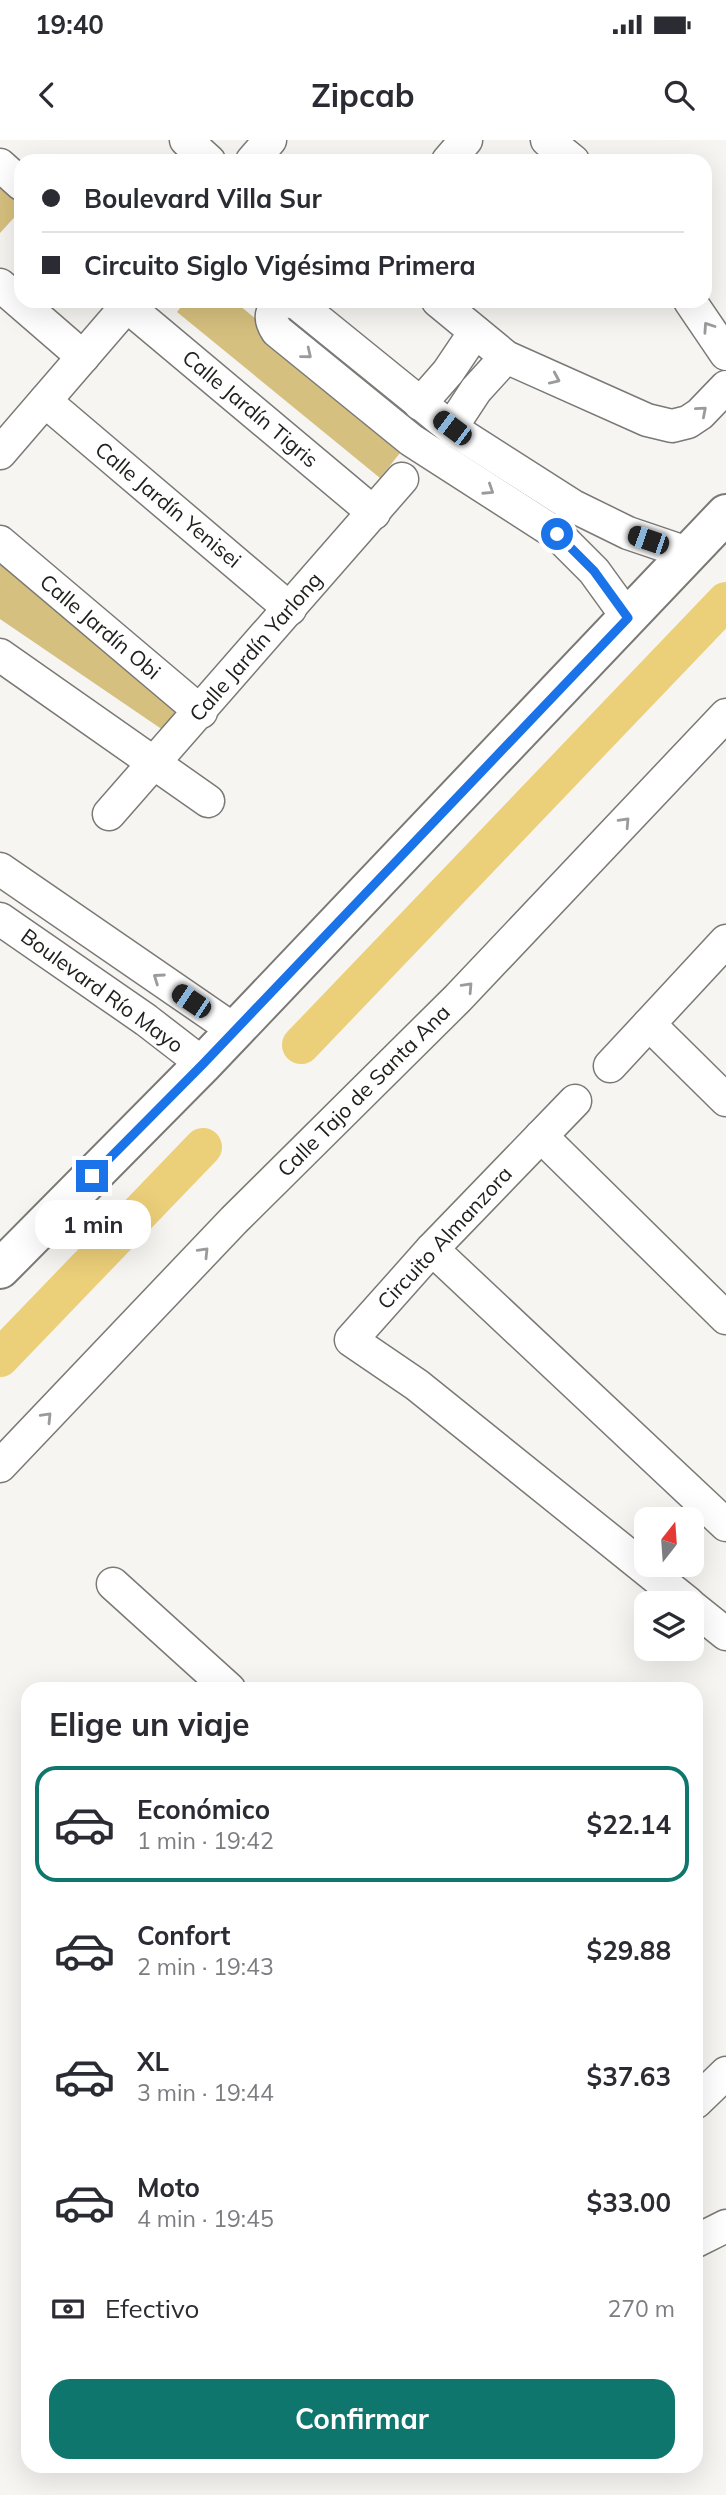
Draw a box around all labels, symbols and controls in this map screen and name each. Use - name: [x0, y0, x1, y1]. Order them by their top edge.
- text: 19:40: [35, 8, 104, 41]
- text: Zipcab: [311, 75, 415, 115]
- icon: back: [28, 76, 66, 114]
- icon: search: [660, 76, 698, 114]
- text: Boulevard Villa Sur: [84, 182, 322, 215]
- text: Circuito Siglo Vigésima Primera: [84, 249, 476, 282]
- one-way arrow: [703, 322, 716, 335]
- street label: Calle Jardín Tigris: [177, 344, 324, 473]
- one-way arrow: [299, 346, 311, 359]
- one-way arrow: [548, 371, 560, 385]
- car: [429, 407, 476, 449]
- one-way arrow: [694, 407, 707, 419]
- street label: Calle Jardín Yenisei: [90, 436, 247, 573]
- one-way arrow: [481, 482, 494, 495]
- route start: [541, 518, 573, 550]
- car: [625, 523, 672, 557]
- street label: Calle Jardín Yarlong: [183, 566, 327, 726]
- street label: Calle Jardín Obi: [35, 568, 166, 684]
- one-way arrow: [616, 817, 629, 830]
- street label: Boulevard Río Mayo: [16, 923, 189, 1058]
- one-way arrow: [152, 973, 165, 986]
- car: [168, 981, 215, 1021]
- one-way arrow: [460, 982, 473, 995]
- street label: Calle Tajo de Santa Ana: [272, 999, 455, 1182]
- route end: [76, 1160, 108, 1192]
- street label: Circuito Almanzora: [371, 1161, 517, 1314]
- callout: 1 min: [34, 1200, 150, 1250]
- text: 1 min: [63, 1210, 123, 1239]
- one-way arrow: [195, 1247, 208, 1260]
- one-way arrow: [39, 1412, 51, 1425]
- north arrow: [634, 1507, 704, 1577]
- map controls: [634, 1507, 704, 1661]
- button: layers: [634, 1591, 704, 1661]
- text: Elige un viaje: [49, 1704, 250, 1744]
- icon: car: [53, 1793, 116, 1856]
- text: Económico: [137, 1793, 270, 1826]
- text: $22.14: [587, 1808, 671, 1841]
- text: 1 min · 19:42: [137, 1826, 274, 1855]
- icon: car: [53, 1919, 116, 1982]
- text: Confort: [137, 1919, 230, 1952]
- text: $29.88: [587, 1934, 671, 1967]
- text: 2 min · 19:43: [137, 1952, 274, 1981]
- icon: car: [53, 2045, 116, 2108]
- text: XL: [137, 2045, 169, 2078]
- text: $37.63: [587, 2060, 671, 2093]
- text: 3 min · 19:44: [137, 2078, 274, 2107]
- icon: car: [53, 2171, 116, 2234]
- text: Moto: [137, 2171, 200, 2204]
- text: $33.00: [587, 2186, 671, 2219]
- text: 4 min · 19:45: [137, 2204, 274, 2233]
- icon: cash: [49, 2290, 87, 2328]
- text: Efectivo: [105, 2292, 199, 2325]
- text: 270 m: [607, 2294, 675, 2323]
- button: Confirmar: [49, 2379, 675, 2459]

